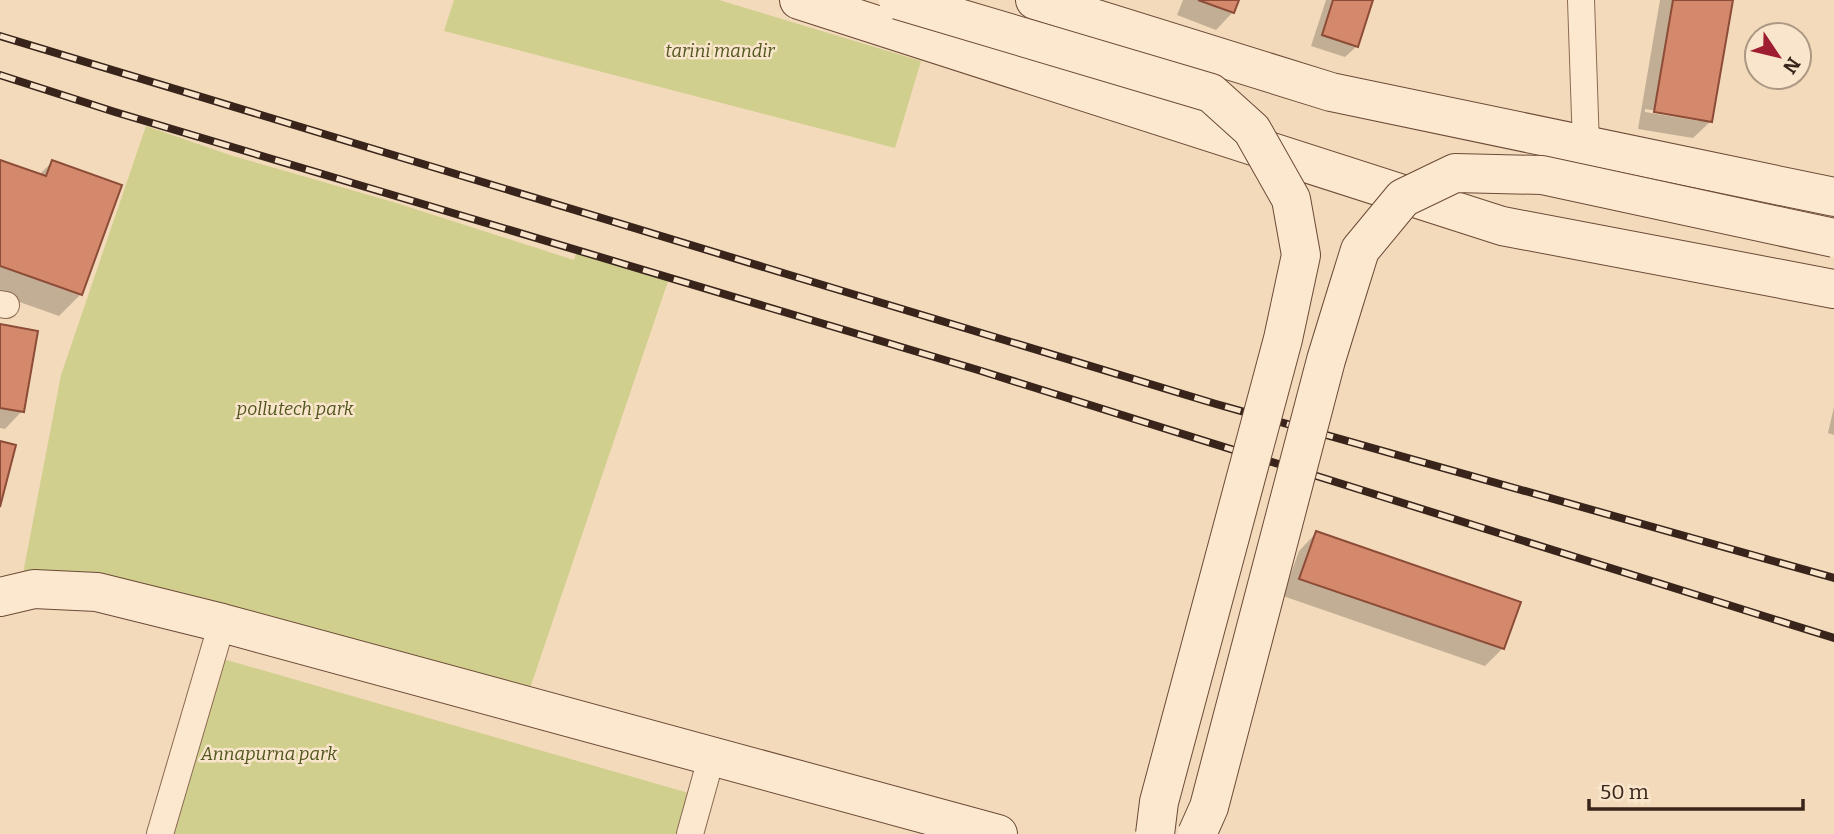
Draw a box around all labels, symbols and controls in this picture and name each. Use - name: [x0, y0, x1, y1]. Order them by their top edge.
- north arrow: [1743, 21, 1813, 91]
- park label: tarini mandir: [665, 40, 775, 62]
- text: N: [1778, 53, 1805, 78]
- park label: pollutech park: [235, 398, 354, 420]
- park label: Annapurna park: [200, 743, 337, 765]
- scale bar: [1589, 768, 1802, 812]
- text: 50 m: [1600, 779, 1649, 805]

